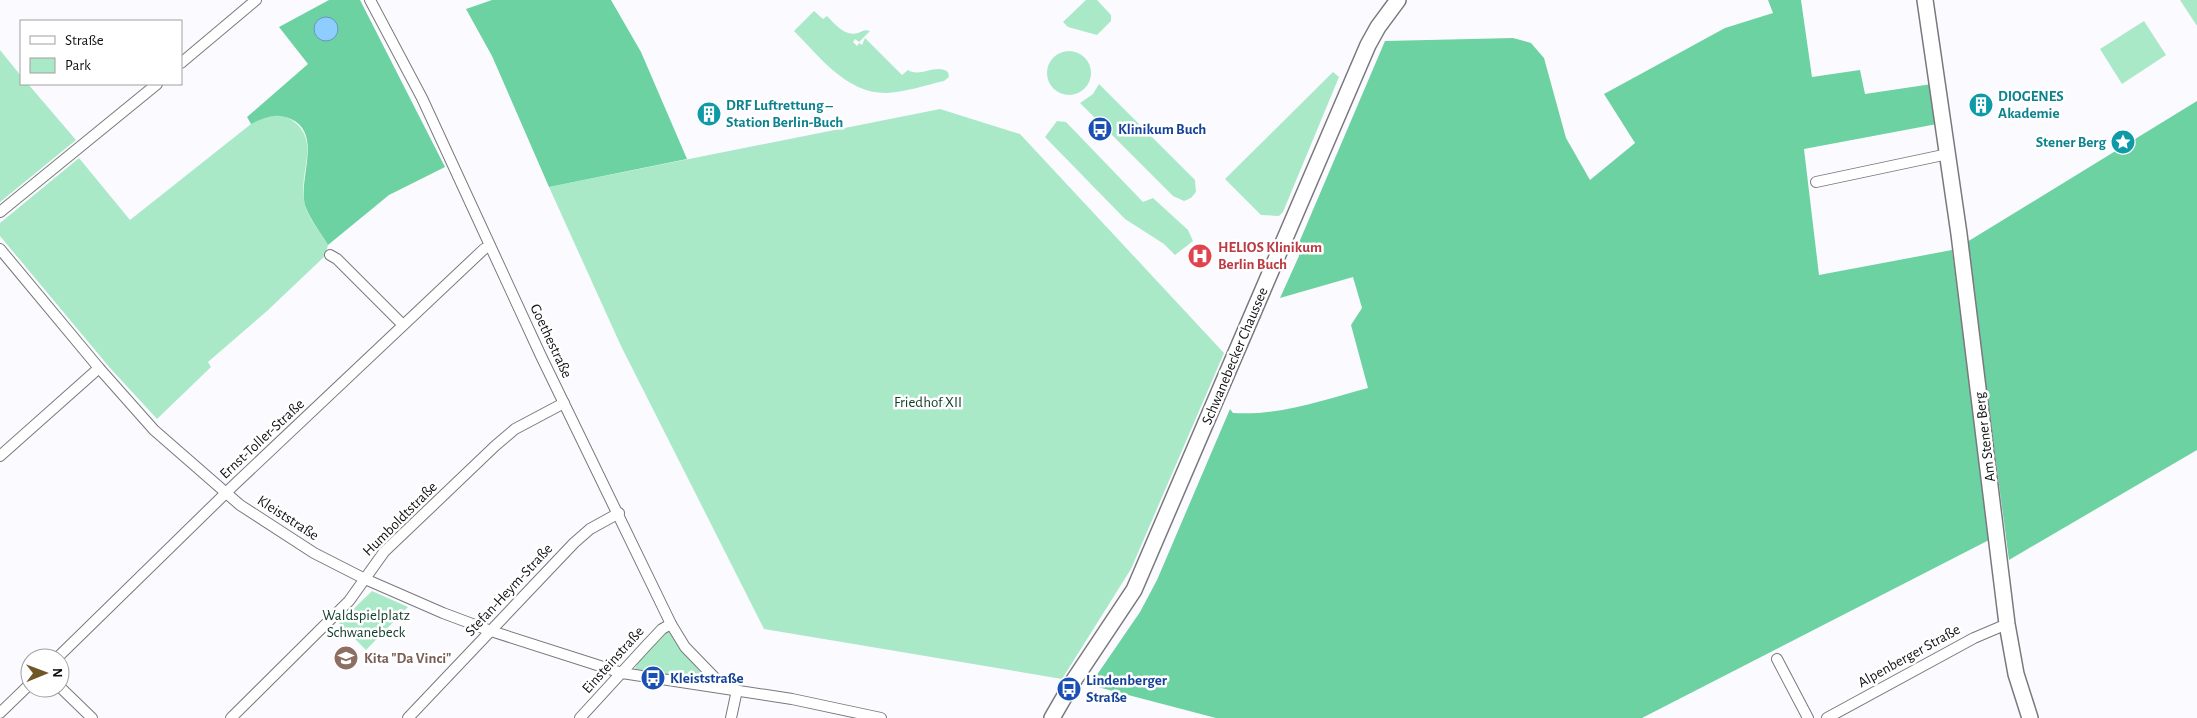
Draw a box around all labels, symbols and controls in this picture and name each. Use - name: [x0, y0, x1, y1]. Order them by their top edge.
- legend: [20, 20, 182, 85]
- text: Straße: [65, 33, 104, 48]
- text: Park: [65, 58, 91, 73]
- place label: DIOGENES Akademie: [1998, 89, 2064, 121]
- building icon: DIOGENES Akademie: [1968, 92, 1994, 118]
- place label: DRF Luftrettung – Station Berlin-Buch: [726, 98, 843, 130]
- building icon: DRF Luftrettung – Station Berlin-Buch: [696, 101, 722, 127]
- bus stop icon: Klinikum Buch: [1087, 116, 1113, 142]
- place label: Klinikum Buch: [1118, 122, 1206, 137]
- place icon: Stener Berg: [2110, 129, 2136, 155]
- place label: Stener Berg: [2036, 135, 2106, 150]
- place label: HELIOS Klinikum Berlin Buch: [1218, 240, 1322, 272]
- hospital icon: HELIOS Klinikum Berlin Buch: [1187, 243, 1213, 269]
- street label: Schwanebecker Chaussee: [1199, 285, 1271, 427]
- street label: Goethestraße: [527, 302, 575, 380]
- street label: Am Stener Berg: [1972, 390, 1998, 483]
- park label: Friedhof XII: [894, 395, 962, 410]
- street label: Ernst-Toller-Straße: [217, 396, 307, 482]
- street label: Humboldtstraße: [360, 479, 440, 559]
- street label: Kleiststraße: [255, 493, 321, 543]
- street label: Stefan-Heym-Straße: [463, 541, 556, 639]
- park label: Waldspielplatz Schwanebeck: [322, 608, 410, 640]
- street label: Alpenberger Straße: [1855, 622, 1963, 690]
- street label: Einsteinstraße: [579, 624, 647, 696]
- school or university icon: Kita "Da Vinci": [333, 645, 359, 671]
- north arrow: [20, 648, 70, 698]
- place label: Kita "Da Vinci": [364, 651, 451, 666]
- bus stop icon: Kleiststraße: [640, 665, 666, 691]
- text: N: [50, 668, 64, 678]
- place label: Kleiststraße: [670, 671, 744, 686]
- place label: Lindenberger Straße: [1086, 673, 1168, 705]
- bus stop icon: Lindenberger Straße: [1056, 676, 1082, 702]

